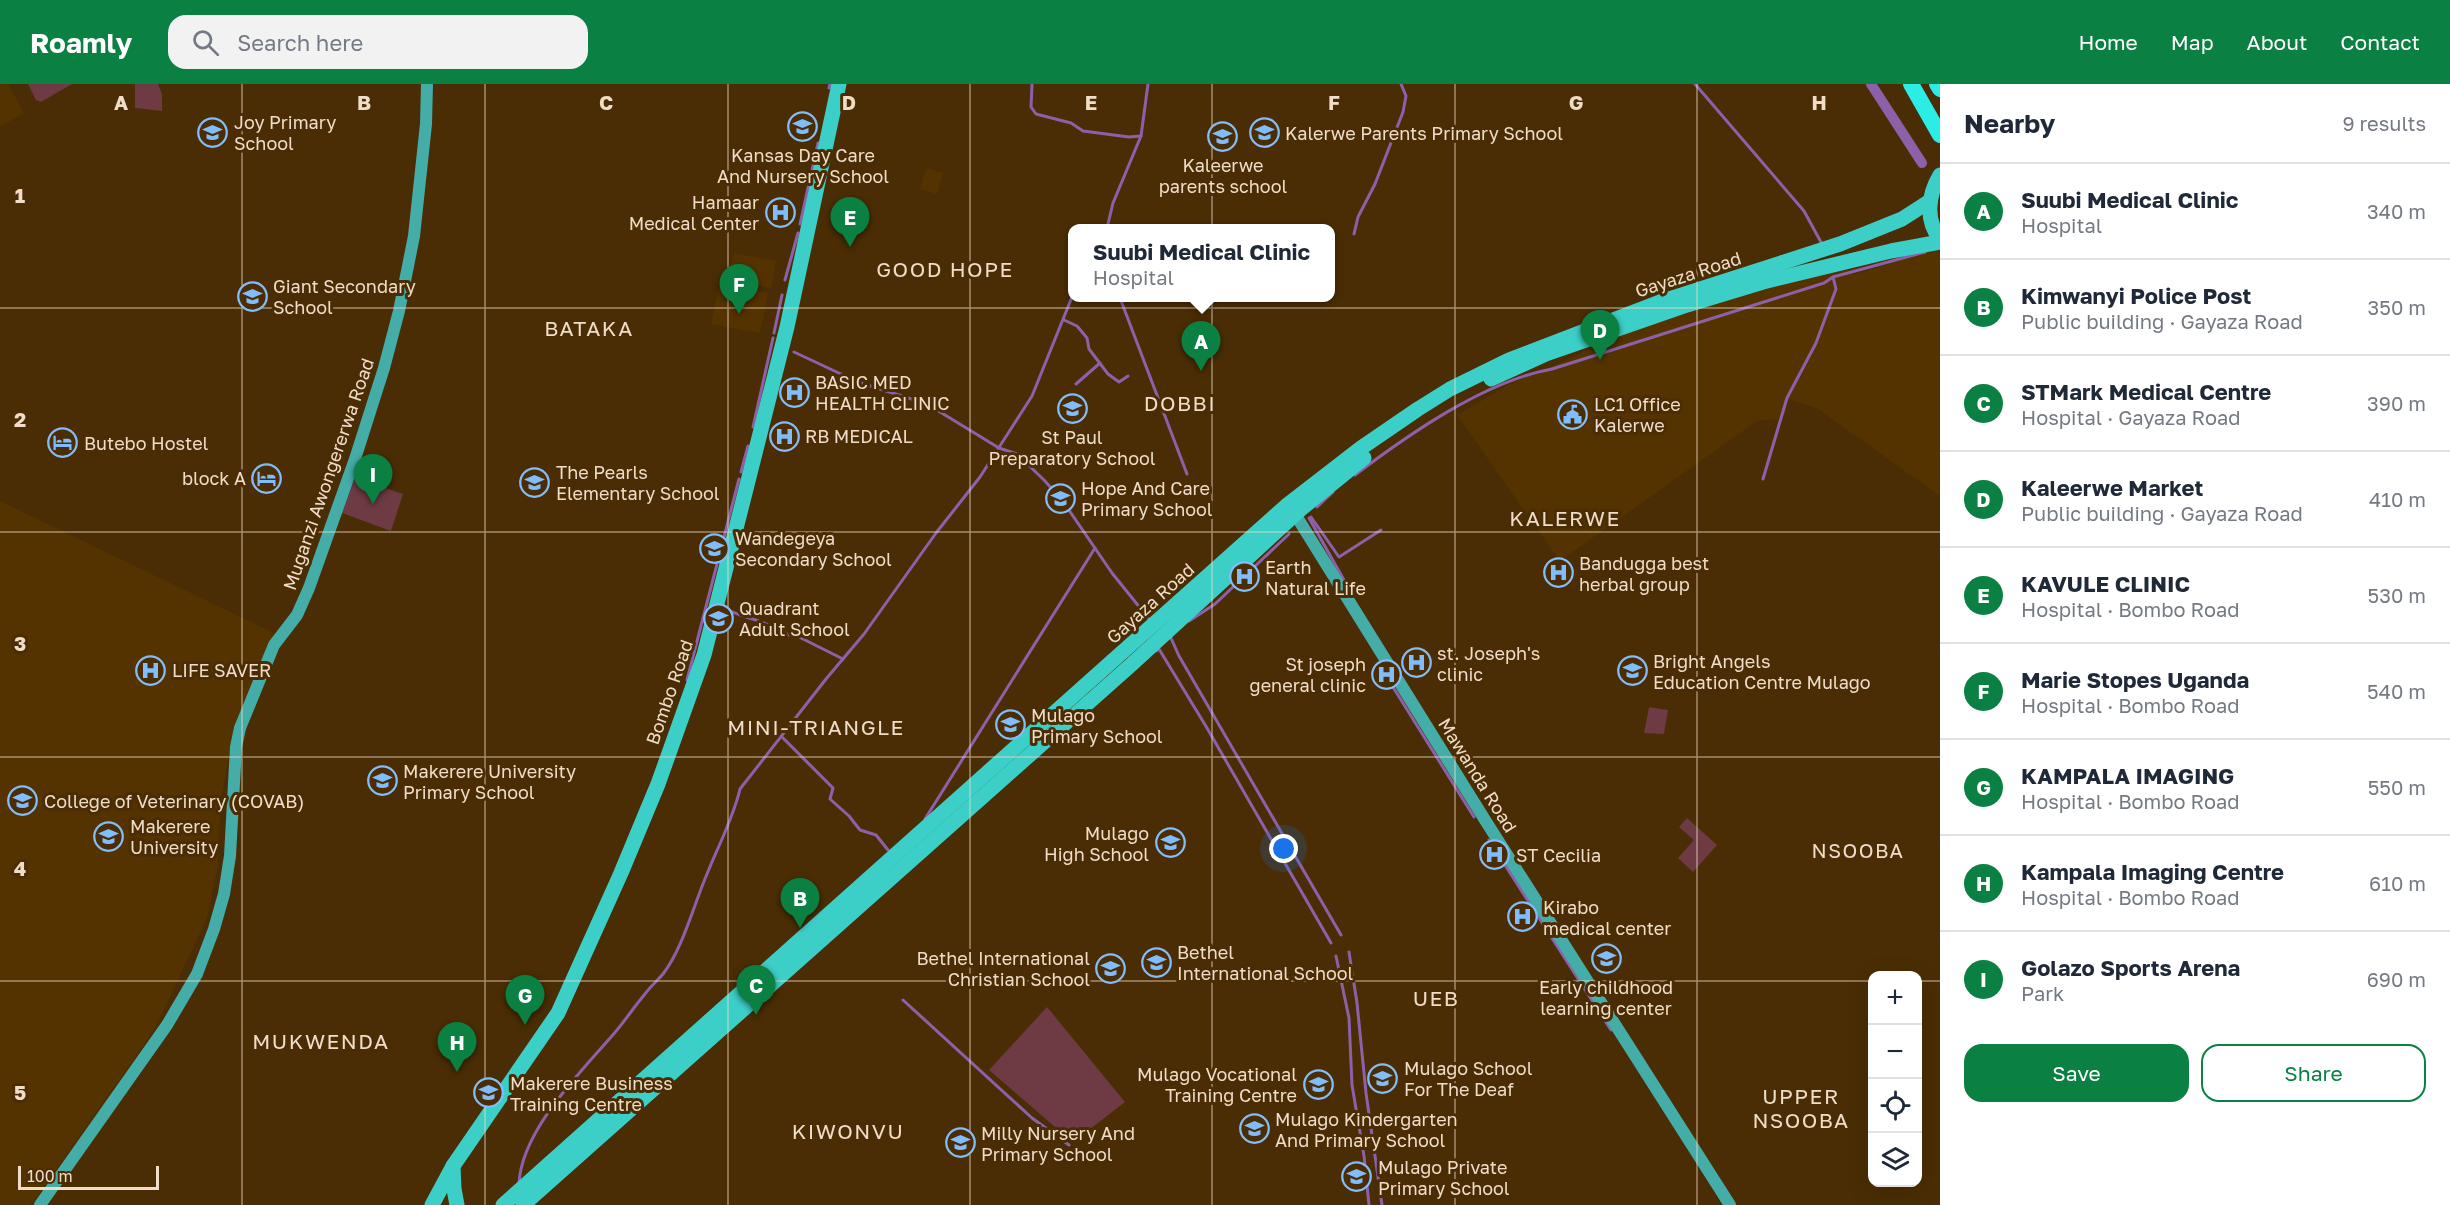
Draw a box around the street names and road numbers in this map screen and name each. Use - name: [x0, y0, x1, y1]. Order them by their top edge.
- street label: Gayaza Road: [1632, 247, 1744, 301]
- street label: Muganzi Awongererwa Road: [278, 355, 378, 593]
- street label: Gayaza Road: [1102, 558, 1198, 648]
- street label: Bombo Road: [641, 637, 697, 747]
- street label: Mawanda Road: [1434, 714, 1522, 836]

